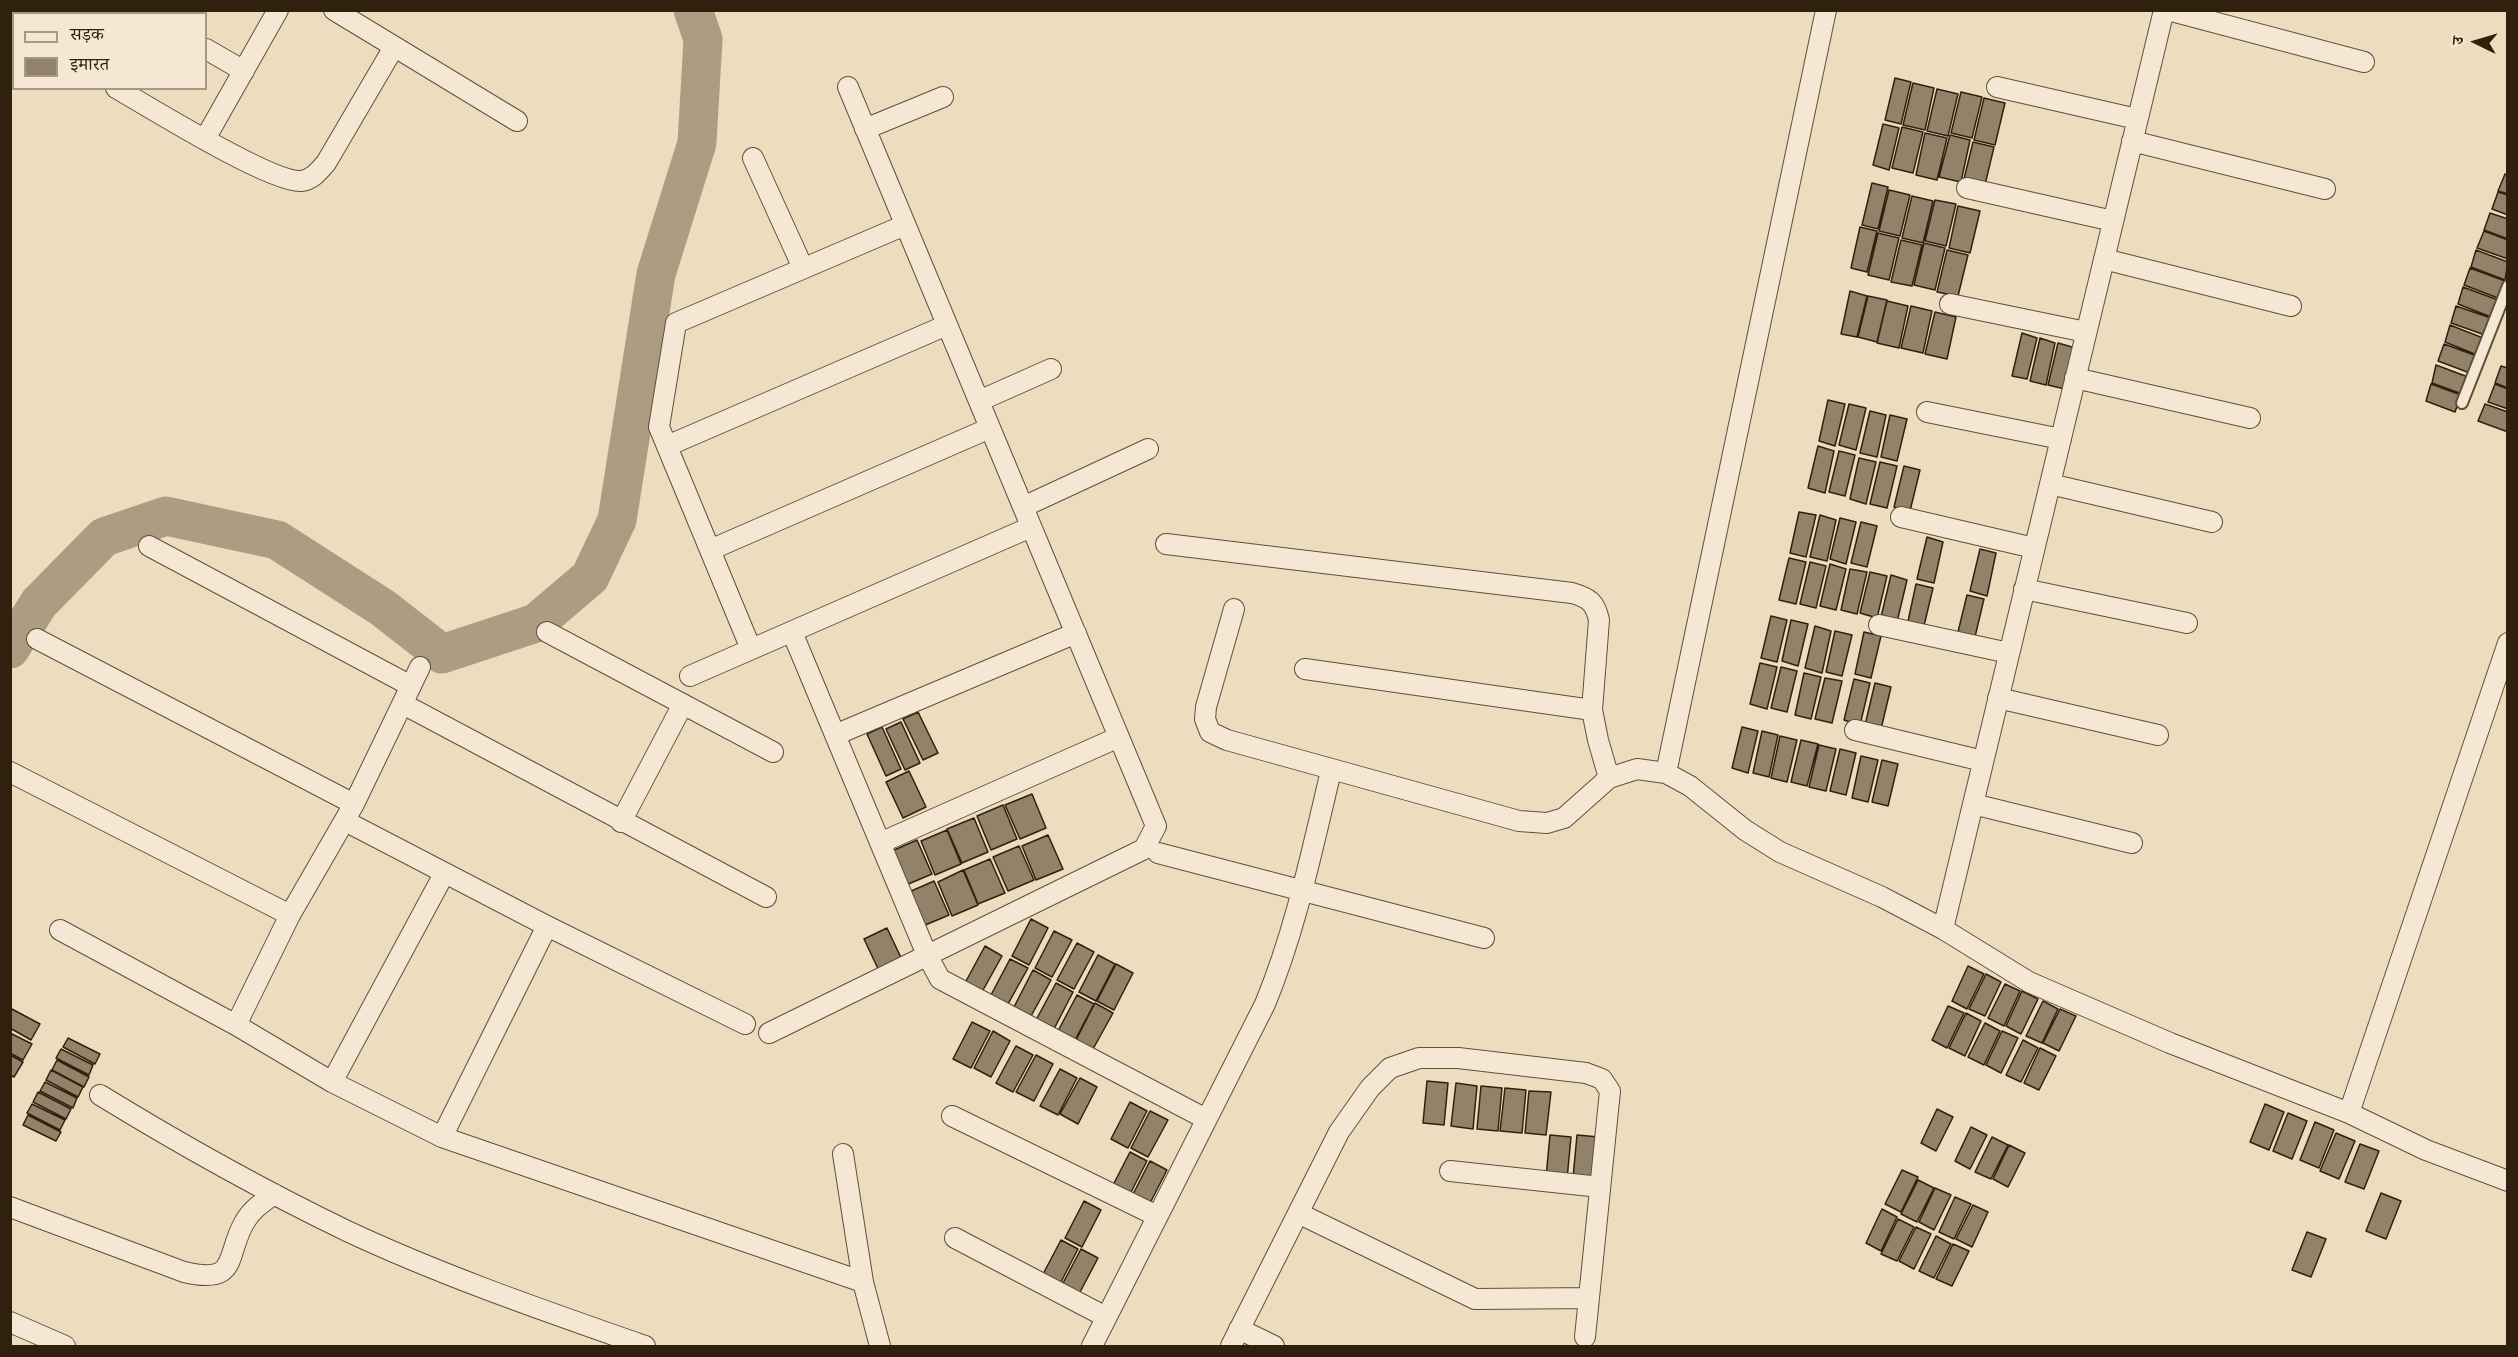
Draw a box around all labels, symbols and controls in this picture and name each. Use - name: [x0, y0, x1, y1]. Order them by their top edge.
- legend: [12, 12, 207, 90]
- north arrow: [2446, 12, 2506, 72]
- text: सड़क: [70, 23, 104, 46]
- text: उ: [2448, 35, 2468, 45]
- text: इमारत: [70, 53, 109, 76]

